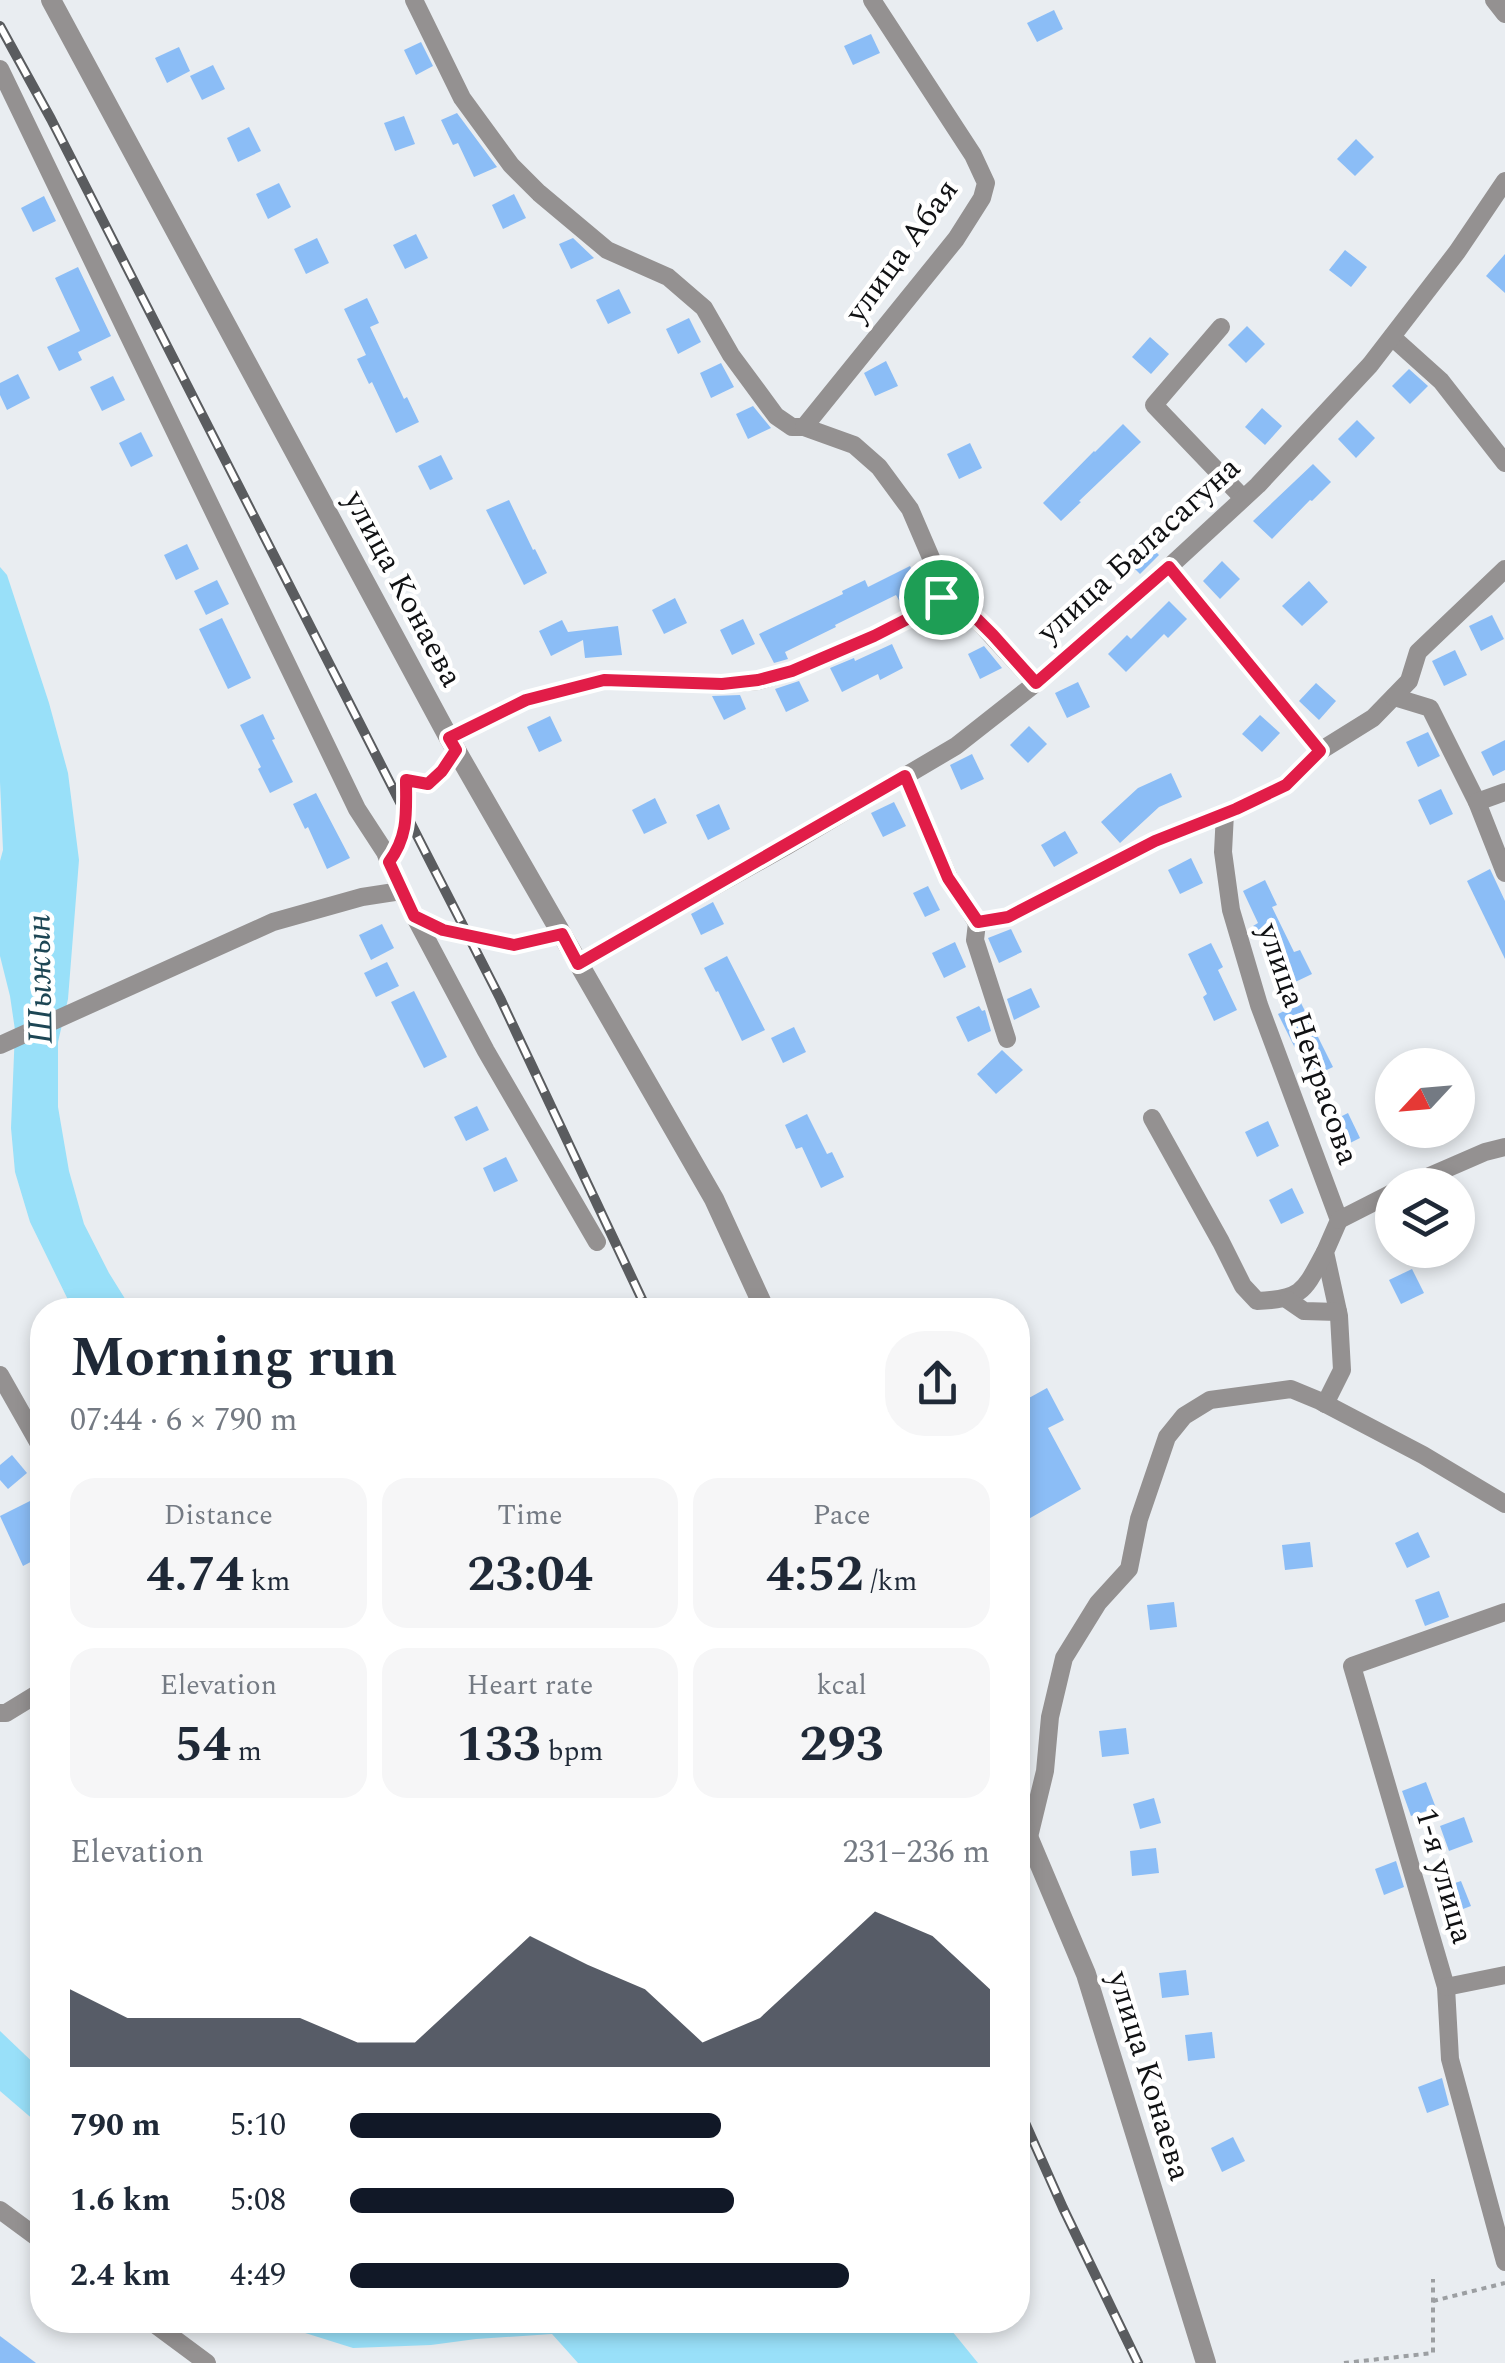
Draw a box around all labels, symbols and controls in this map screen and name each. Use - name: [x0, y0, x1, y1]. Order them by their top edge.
- street label: улица Абая: [832, 169, 971, 334]
- street label: улица Баласагуна: [1025, 445, 1252, 656]
- street label: улица Конаева: [330, 481, 476, 696]
- pin: [899, 555, 984, 640]
- icon: arrive: [914, 570, 969, 625]
- water label: Шыжын: [12, 913, 68, 1045]
- street label: улица Некрасова: [1243, 916, 1372, 1172]
- north arrow: [1375, 1048, 1475, 1148]
- map controls: [1375, 1048, 1475, 1268]
- button: layers: [1375, 1168, 1475, 1268]
- text: Morning run: [70, 1317, 398, 1400]
- button: share: [885, 1331, 990, 1436]
- text: 07:44 · 6 × 790 m: [70, 1396, 298, 1445]
- text: Distance: [164, 1494, 273, 1537]
- text: Time: [497, 1494, 563, 1537]
- text: Pace: [813, 1494, 871, 1537]
- text: 4.74: [146, 1537, 244, 1613]
- text: 23:04: [467, 1537, 593, 1613]
- text: 4:52: [766, 1537, 864, 1613]
- text: km: [244, 1560, 290, 1603]
- text: /km: [864, 1560, 917, 1603]
- text: Elevation: [160, 1664, 277, 1707]
- text: Heart rate: [467, 1664, 593, 1707]
- text: kcal: [817, 1664, 867, 1707]
- text: 54: [175, 1707, 231, 1783]
- text: 133: [457, 1707, 541, 1783]
- text: 293: [800, 1707, 884, 1783]
- text: m: [231, 1730, 262, 1773]
- text: bpm: [541, 1730, 603, 1773]
- street label: 1-я улица: [1401, 1802, 1487, 1950]
- text: Elevation: [70, 1828, 204, 1877]
- text: 231–236 m: [842, 1828, 990, 1877]
- street label: улица Конаева: [1094, 1964, 1204, 2187]
- text: 790 m: [70, 2101, 161, 2150]
- text: 5:10: [230, 2101, 286, 2150]
- text: 1.6 km: [70, 2176, 171, 2225]
- text: 5:08: [230, 2176, 286, 2225]
- text: 2.4 km: [70, 2251, 171, 2300]
- text: 4:49: [230, 2251, 286, 2300]

